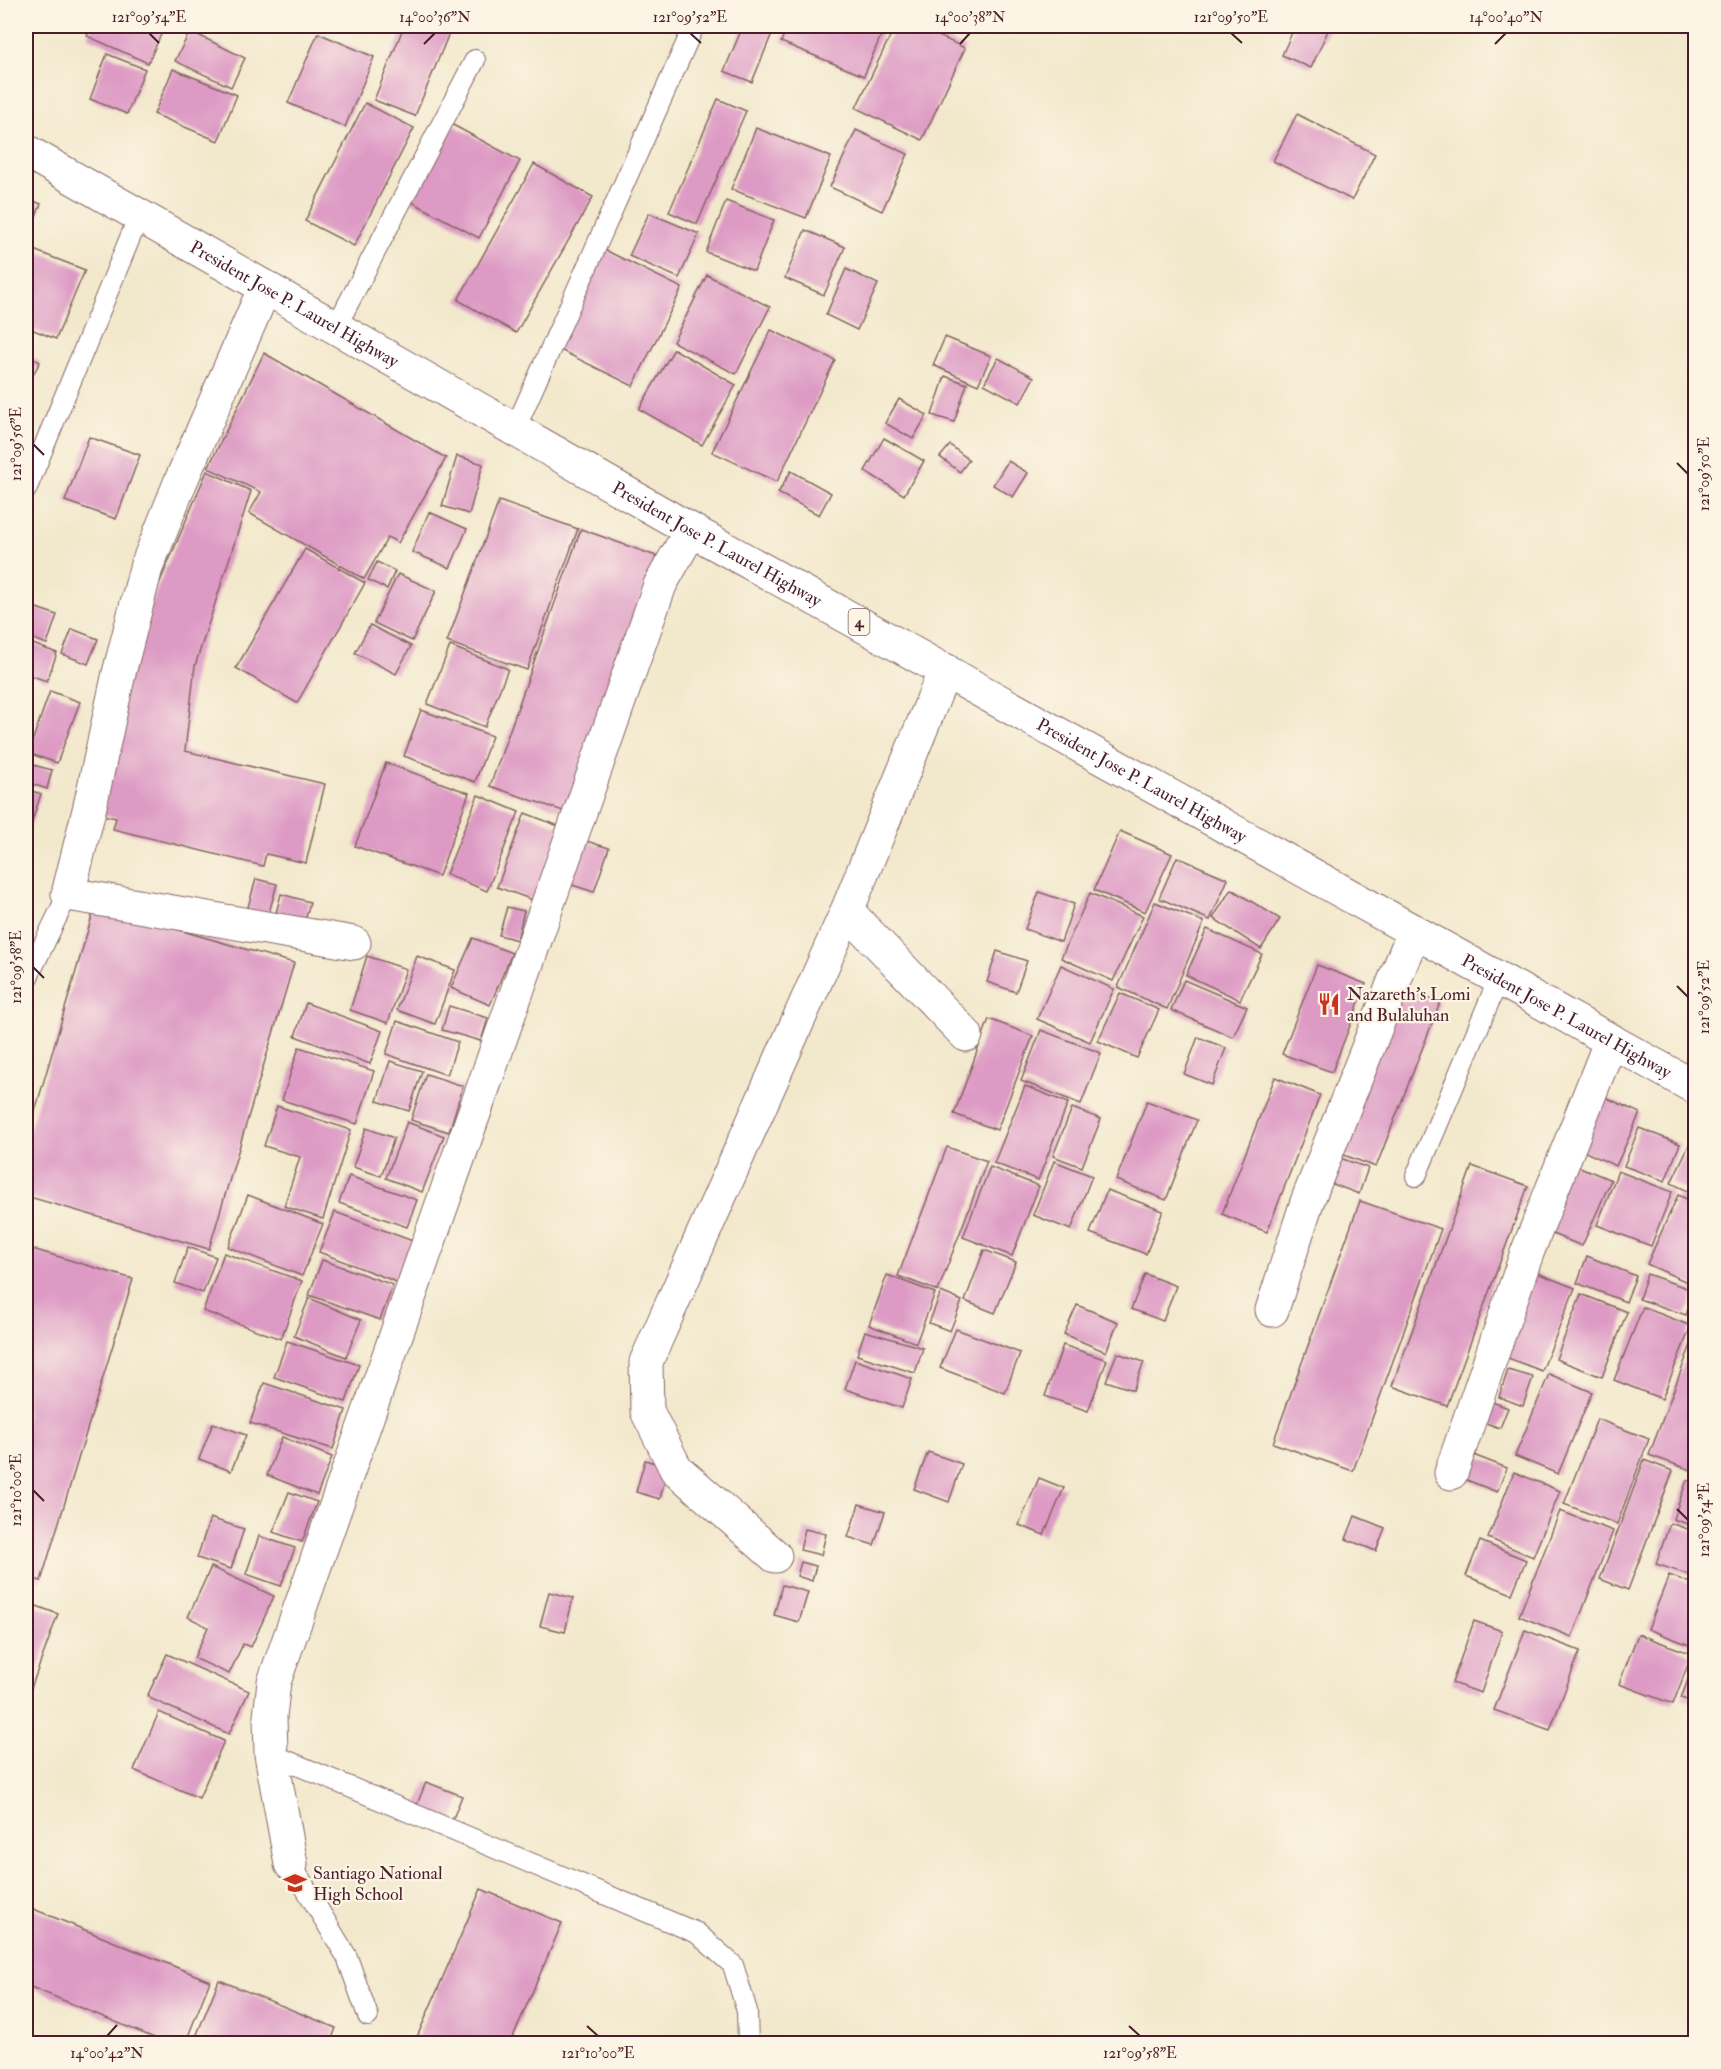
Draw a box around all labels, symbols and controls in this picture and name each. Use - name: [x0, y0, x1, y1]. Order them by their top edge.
- text: 121°09'54"E: [112, 8, 186, 27]
- text: 14°00'36"N: [399, 8, 471, 27]
- text: 121°09'52"E: [653, 8, 727, 27]
- text: 14°00'38"N: [935, 8, 1006, 27]
- text: 121°09'50"E: [1194, 8, 1268, 27]
- text: 14°00'40"N: [1469, 8, 1543, 27]
- street label: President Jose P. Laurel Highway: [186, 235, 404, 373]
- text: 121°09'56"E: [7, 407, 26, 481]
- text: 121°09'50"E: [1695, 437, 1714, 511]
- street label: President Jose P. Laurel Highway: [608, 476, 827, 612]
- road number: 4: [848, 609, 870, 635]
- street label: President Jose P. Laurel Highway: [1033, 713, 1252, 848]
- text: 121°09'58"E: [7, 930, 26, 1004]
- street label: President Jose P. Laurel Highway: [1458, 949, 1677, 1084]
- text: 121°09'52"E: [1695, 960, 1714, 1034]
- place label: Nazareth's Lomi and Bulaluhan: [1347, 983, 1471, 1027]
- restaurant icon: Nazareth's Lomi and Bulaluhan: [1316, 991, 1342, 1017]
- text: 121°10'00"E: [7, 1453, 26, 1527]
- text: 121°09'54"E: [1695, 1483, 1714, 1557]
- place label: Santiago National High School: [313, 1862, 443, 1906]
- school or university icon: Santiago National High School: [282, 1870, 308, 1896]
- text: 14°00'42"N: [70, 2044, 144, 2063]
- text: 121°10'00"E: [561, 2044, 635, 2063]
- text: 121°09'58"E: [1103, 2044, 1177, 2063]

